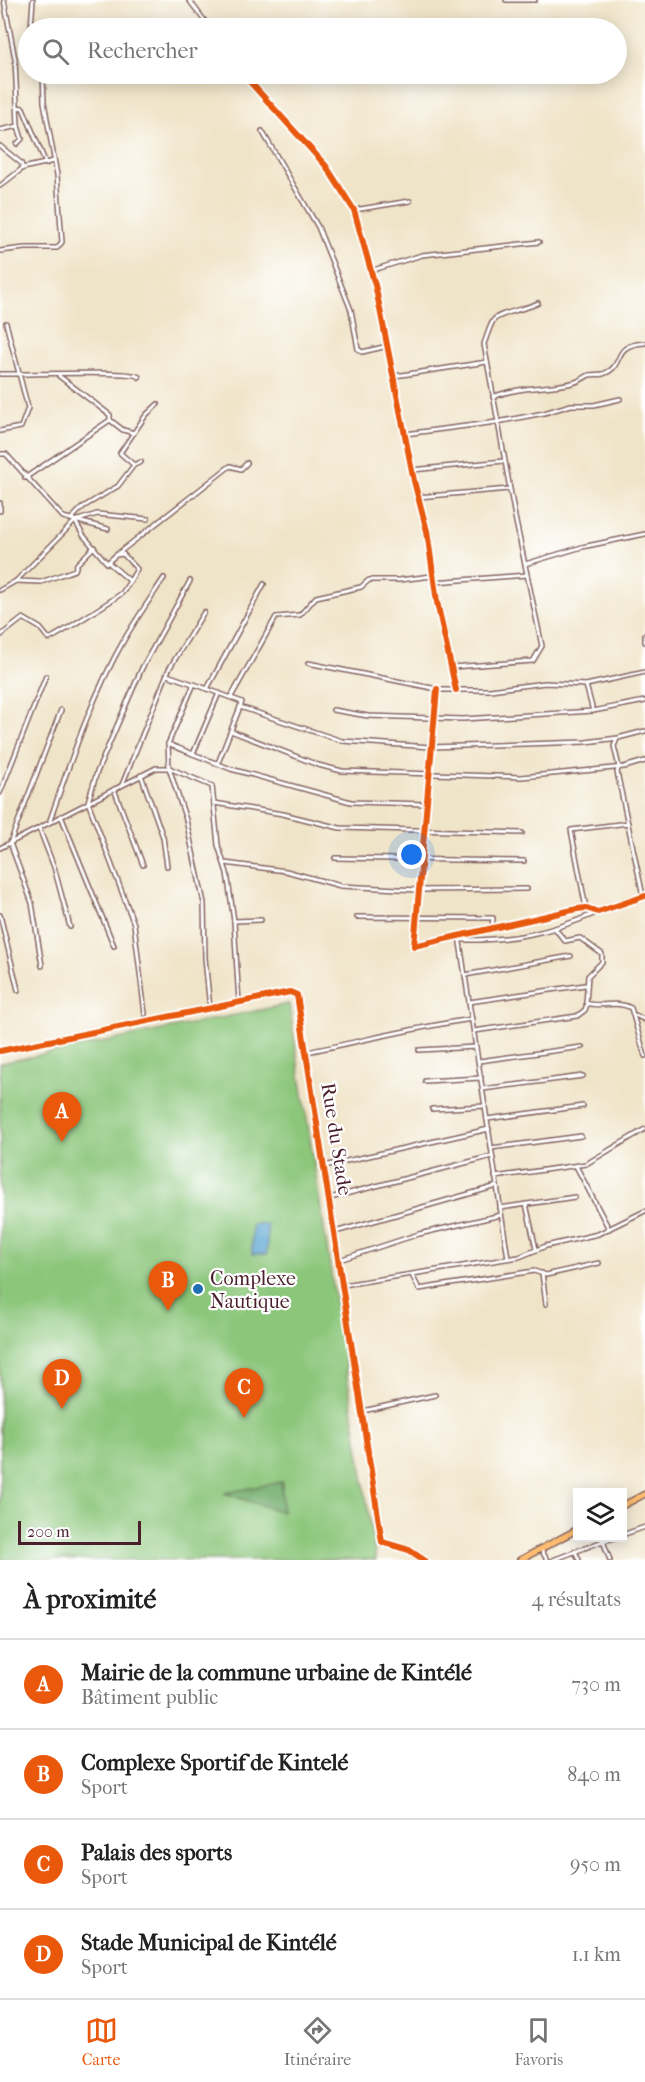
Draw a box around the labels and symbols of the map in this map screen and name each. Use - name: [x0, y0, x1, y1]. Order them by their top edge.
- your location: [397, 840, 426, 869]
- street label: Rue du Stade: [316, 1081, 357, 1197]
- pin: A: [42, 1092, 82, 1142]
- pin: B: [148, 1262, 188, 1311]
- place label: Complexe Nautique: [210, 1267, 296, 1313]
- marker: Complexe Nautique: [191, 1282, 205, 1296]
- pin: D: [42, 1360, 82, 1409]
- pin: C: [224, 1368, 264, 1418]
- scale bar: [18, 1518, 141, 1546]

